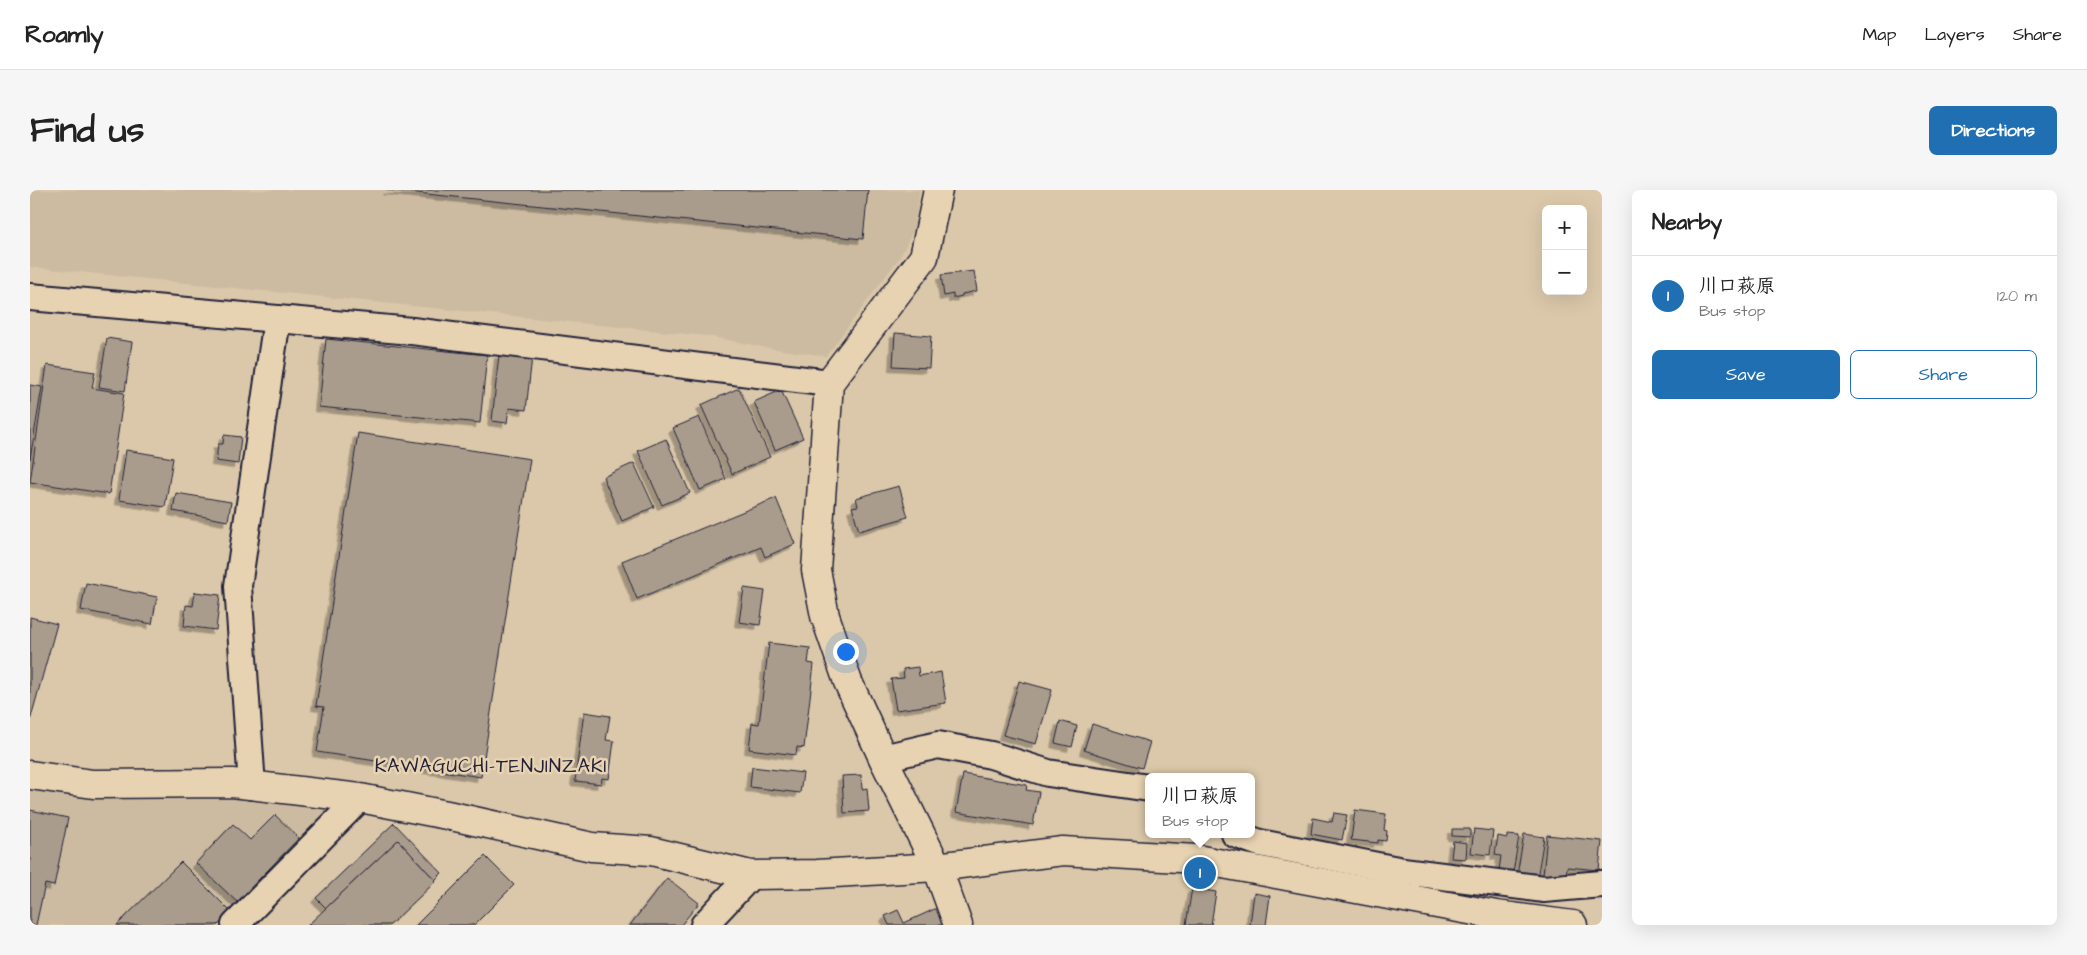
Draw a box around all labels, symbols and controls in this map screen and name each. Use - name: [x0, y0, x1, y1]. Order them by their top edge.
- text: Roamly: [25, 18, 103, 52]
- text: Map: [1862, 22, 1896, 47]
- text: Layers: [1924, 22, 1985, 47]
- text: Share: [2013, 22, 2062, 47]
- text: Find us: [30, 106, 144, 155]
- button: Directions: [1929, 106, 2057, 155]
- map controls: [1542, 205, 1587, 295]
- button: +: [1542, 205, 1587, 250]
- text: Nearby: [1652, 208, 1722, 237]
- button: −: [1542, 250, 1587, 295]
- text: 川口萩原: [1699, 273, 1775, 300]
- text: 1: [1667, 285, 1669, 307]
- text: 120 m: [1997, 285, 2037, 307]
- text: Bus stop: [1699, 300, 1765, 322]
- button: Save: [1652, 350, 1840, 399]
- button: Share: [1850, 350, 2037, 399]
- your location: [833, 639, 859, 665]
- district label: KAWAGUCHI-TENJINZAKI: [375, 753, 607, 780]
- popup: [1145, 773, 1255, 838]
- text: 川口萩原: [1162, 783, 1238, 810]
- text: Bus stop: [1162, 810, 1228, 832]
- pin: 1: [1184, 854, 1216, 892]

